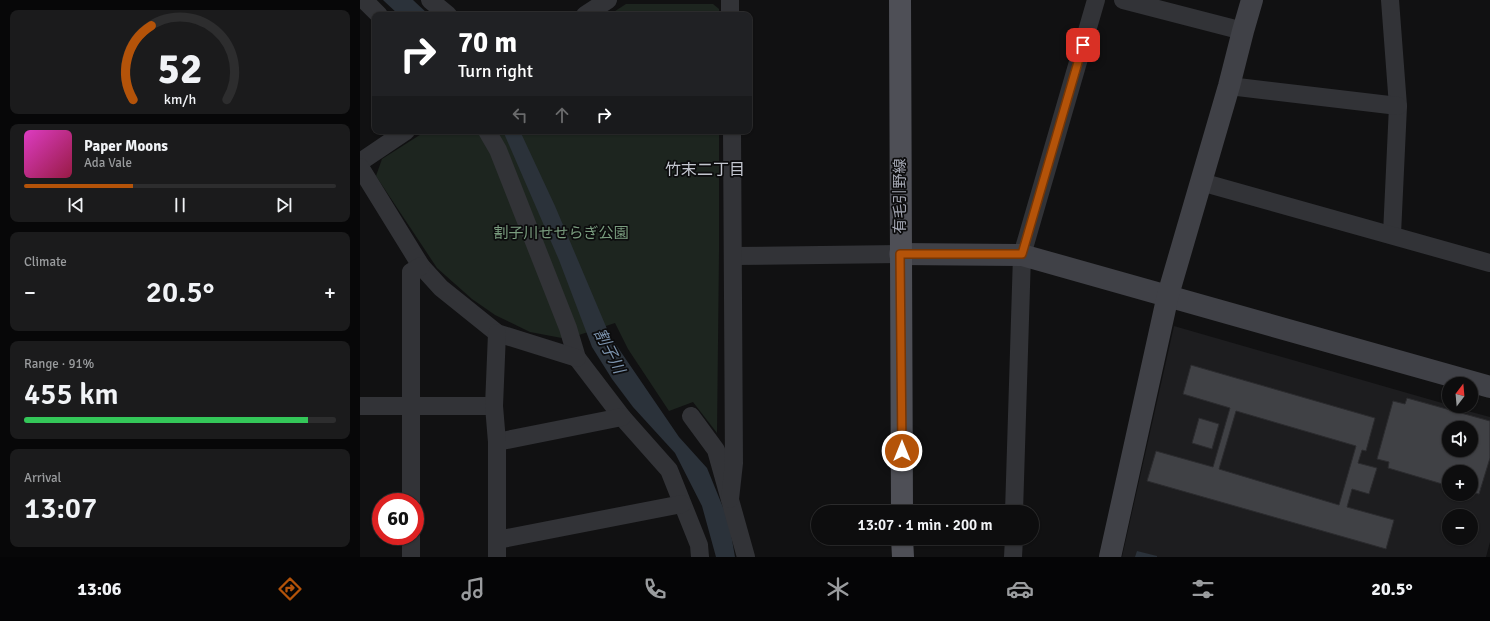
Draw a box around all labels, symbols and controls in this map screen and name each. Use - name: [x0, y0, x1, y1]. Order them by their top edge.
- text: 70 m: [458, 26, 517, 60]
- icon: right: [392, 28, 444, 80]
- pin: [1066, 28, 1100, 62]
- icon: arrive: [1072, 34, 1094, 56]
- text: 52: [158, 44, 202, 95]
- text: Turn right: [458, 60, 533, 82]
- text: km/h: [164, 91, 196, 108]
- icon: left: [509, 104, 531, 126]
- icon: ahead: [551, 104, 573, 126]
- icon: right: [593, 104, 615, 126]
- text: Paper Moons: [84, 137, 168, 155]
- text: Ada Vale: [84, 155, 132, 171]
- street label: 有毛引野線: [891, 158, 909, 234]
- district label: 竹末二丁目: [665, 160, 745, 180]
- icon: previous: [65, 194, 87, 216]
- icon: pause: [169, 194, 191, 216]
- icon: next: [273, 194, 295, 216]
- park label: 割子川せせらぎ公園: [493, 224, 629, 242]
- text: Climate: [24, 254, 67, 270]
- text: 20.5°: [146, 274, 214, 311]
- text: −: [24, 279, 36, 306]
- text: +: [324, 279, 336, 306]
- water label: 割子川: [589, 325, 630, 379]
- text: Range · 91%: [24, 356, 94, 372]
- text: 455 km: [24, 376, 119, 413]
- north arrow: [1442, 377, 1478, 413]
- map controls: [1442, 377, 1478, 545]
- button: sound: [1442, 421, 1478, 457]
- position arrow: [881, 430, 923, 472]
- button: +: [1442, 465, 1478, 501]
- text: Arrival: [24, 470, 61, 486]
- text: 13:07: [24, 490, 97, 527]
- speed limit sign: 60: [372, 493, 424, 545]
- button: −: [1442, 509, 1478, 545]
- text: 13:07 · 1 min · 200 m: [858, 516, 992, 534]
- icon: directions: [276, 575, 304, 603]
- icon: music: [459, 575, 487, 603]
- icon: phone: [641, 575, 669, 603]
- icon: climate: [824, 575, 852, 603]
- icon: car: [1006, 575, 1034, 603]
- icon: filters: [1189, 575, 1217, 603]
- text: 13:06: [77, 578, 121, 600]
- text: 20.5°: [1371, 578, 1413, 600]

